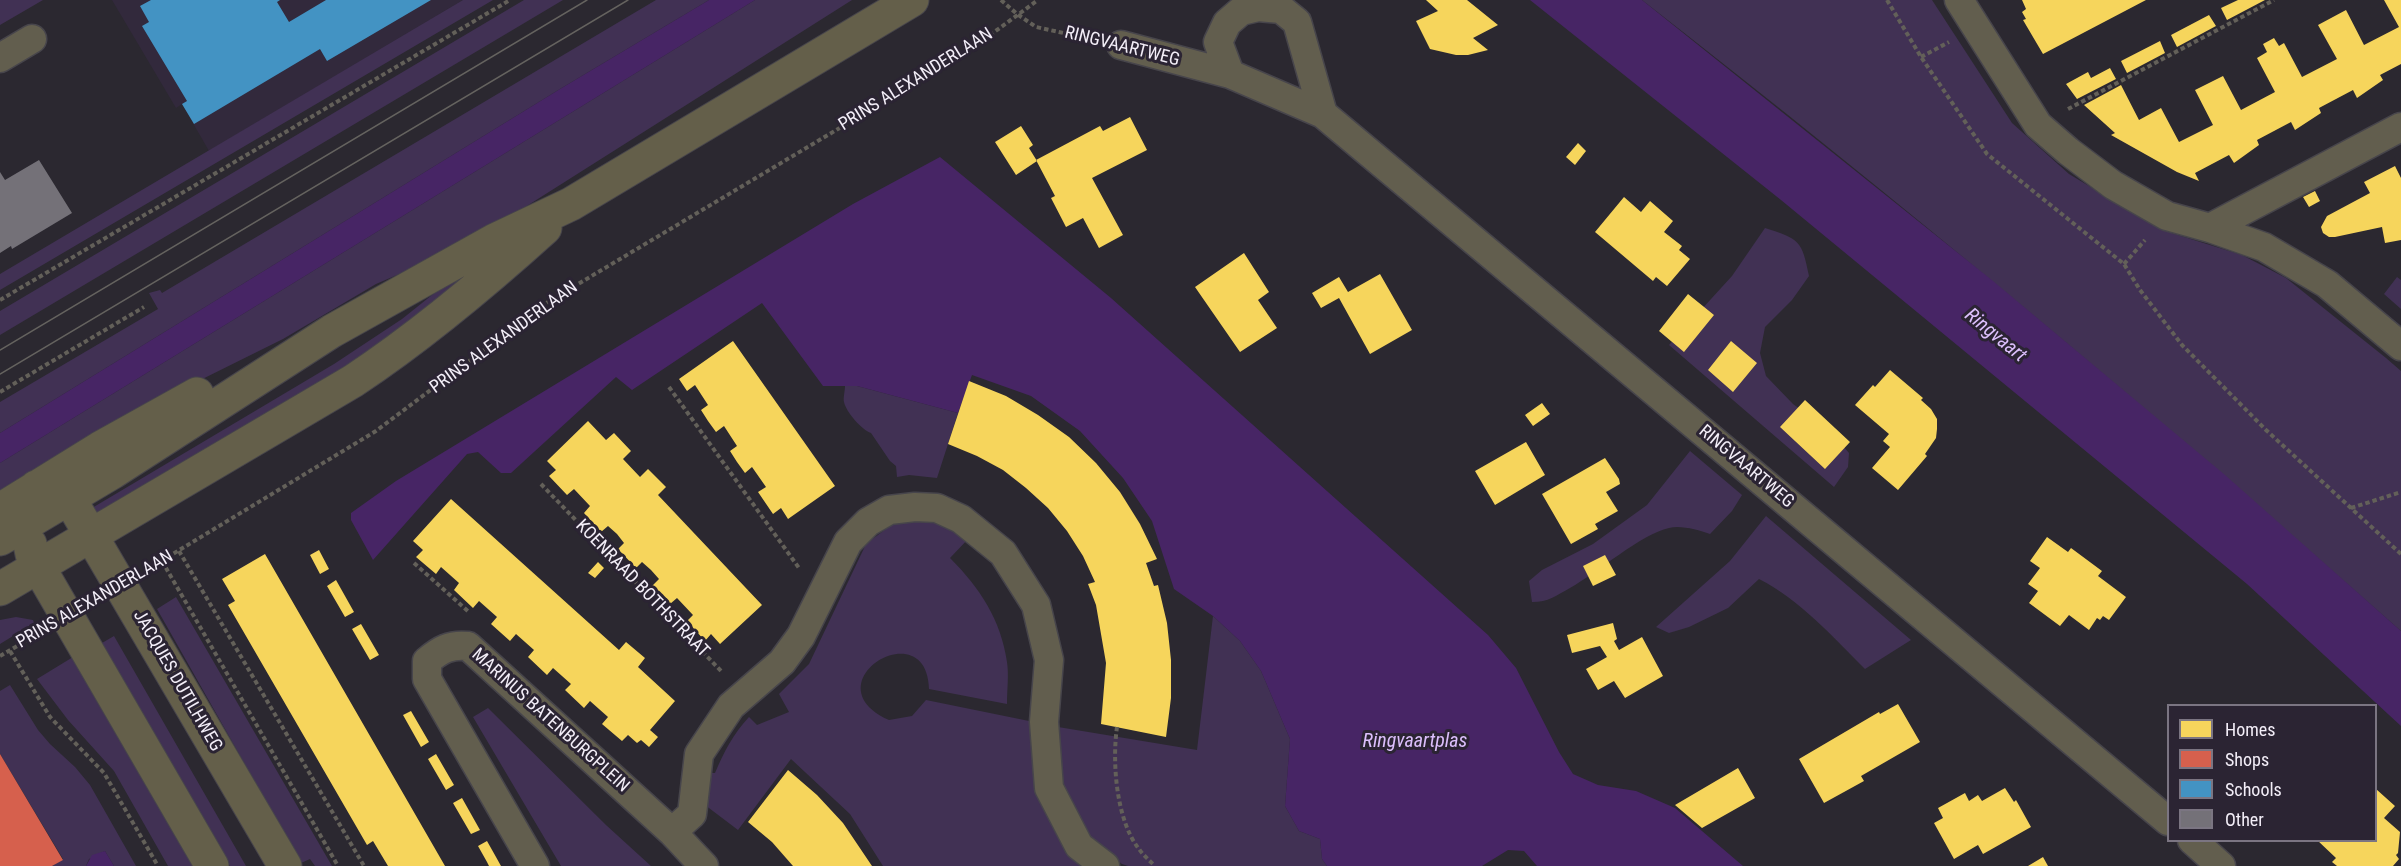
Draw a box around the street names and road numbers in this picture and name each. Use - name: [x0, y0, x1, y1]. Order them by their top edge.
- street label: RINGVAARTWEG: [1062, 22, 1182, 72]
- street label: PRINS ALEXANDERLAAN: [835, 24, 997, 136]
- street label: PRINS ALEXANDERLAAN: [426, 277, 582, 399]
- street label: RINGVAARTWEG: [1694, 421, 1798, 513]
- street label: KOENRAAD BOTHSTRAAT: [571, 516, 713, 662]
- street label: PRINS ALEXANDERLAAN: [13, 546, 177, 654]
- street label: JACQUES DUTILHWEG: [128, 606, 226, 756]
- street label: MARINUS BATENBURGPLEIN: [467, 644, 633, 798]

